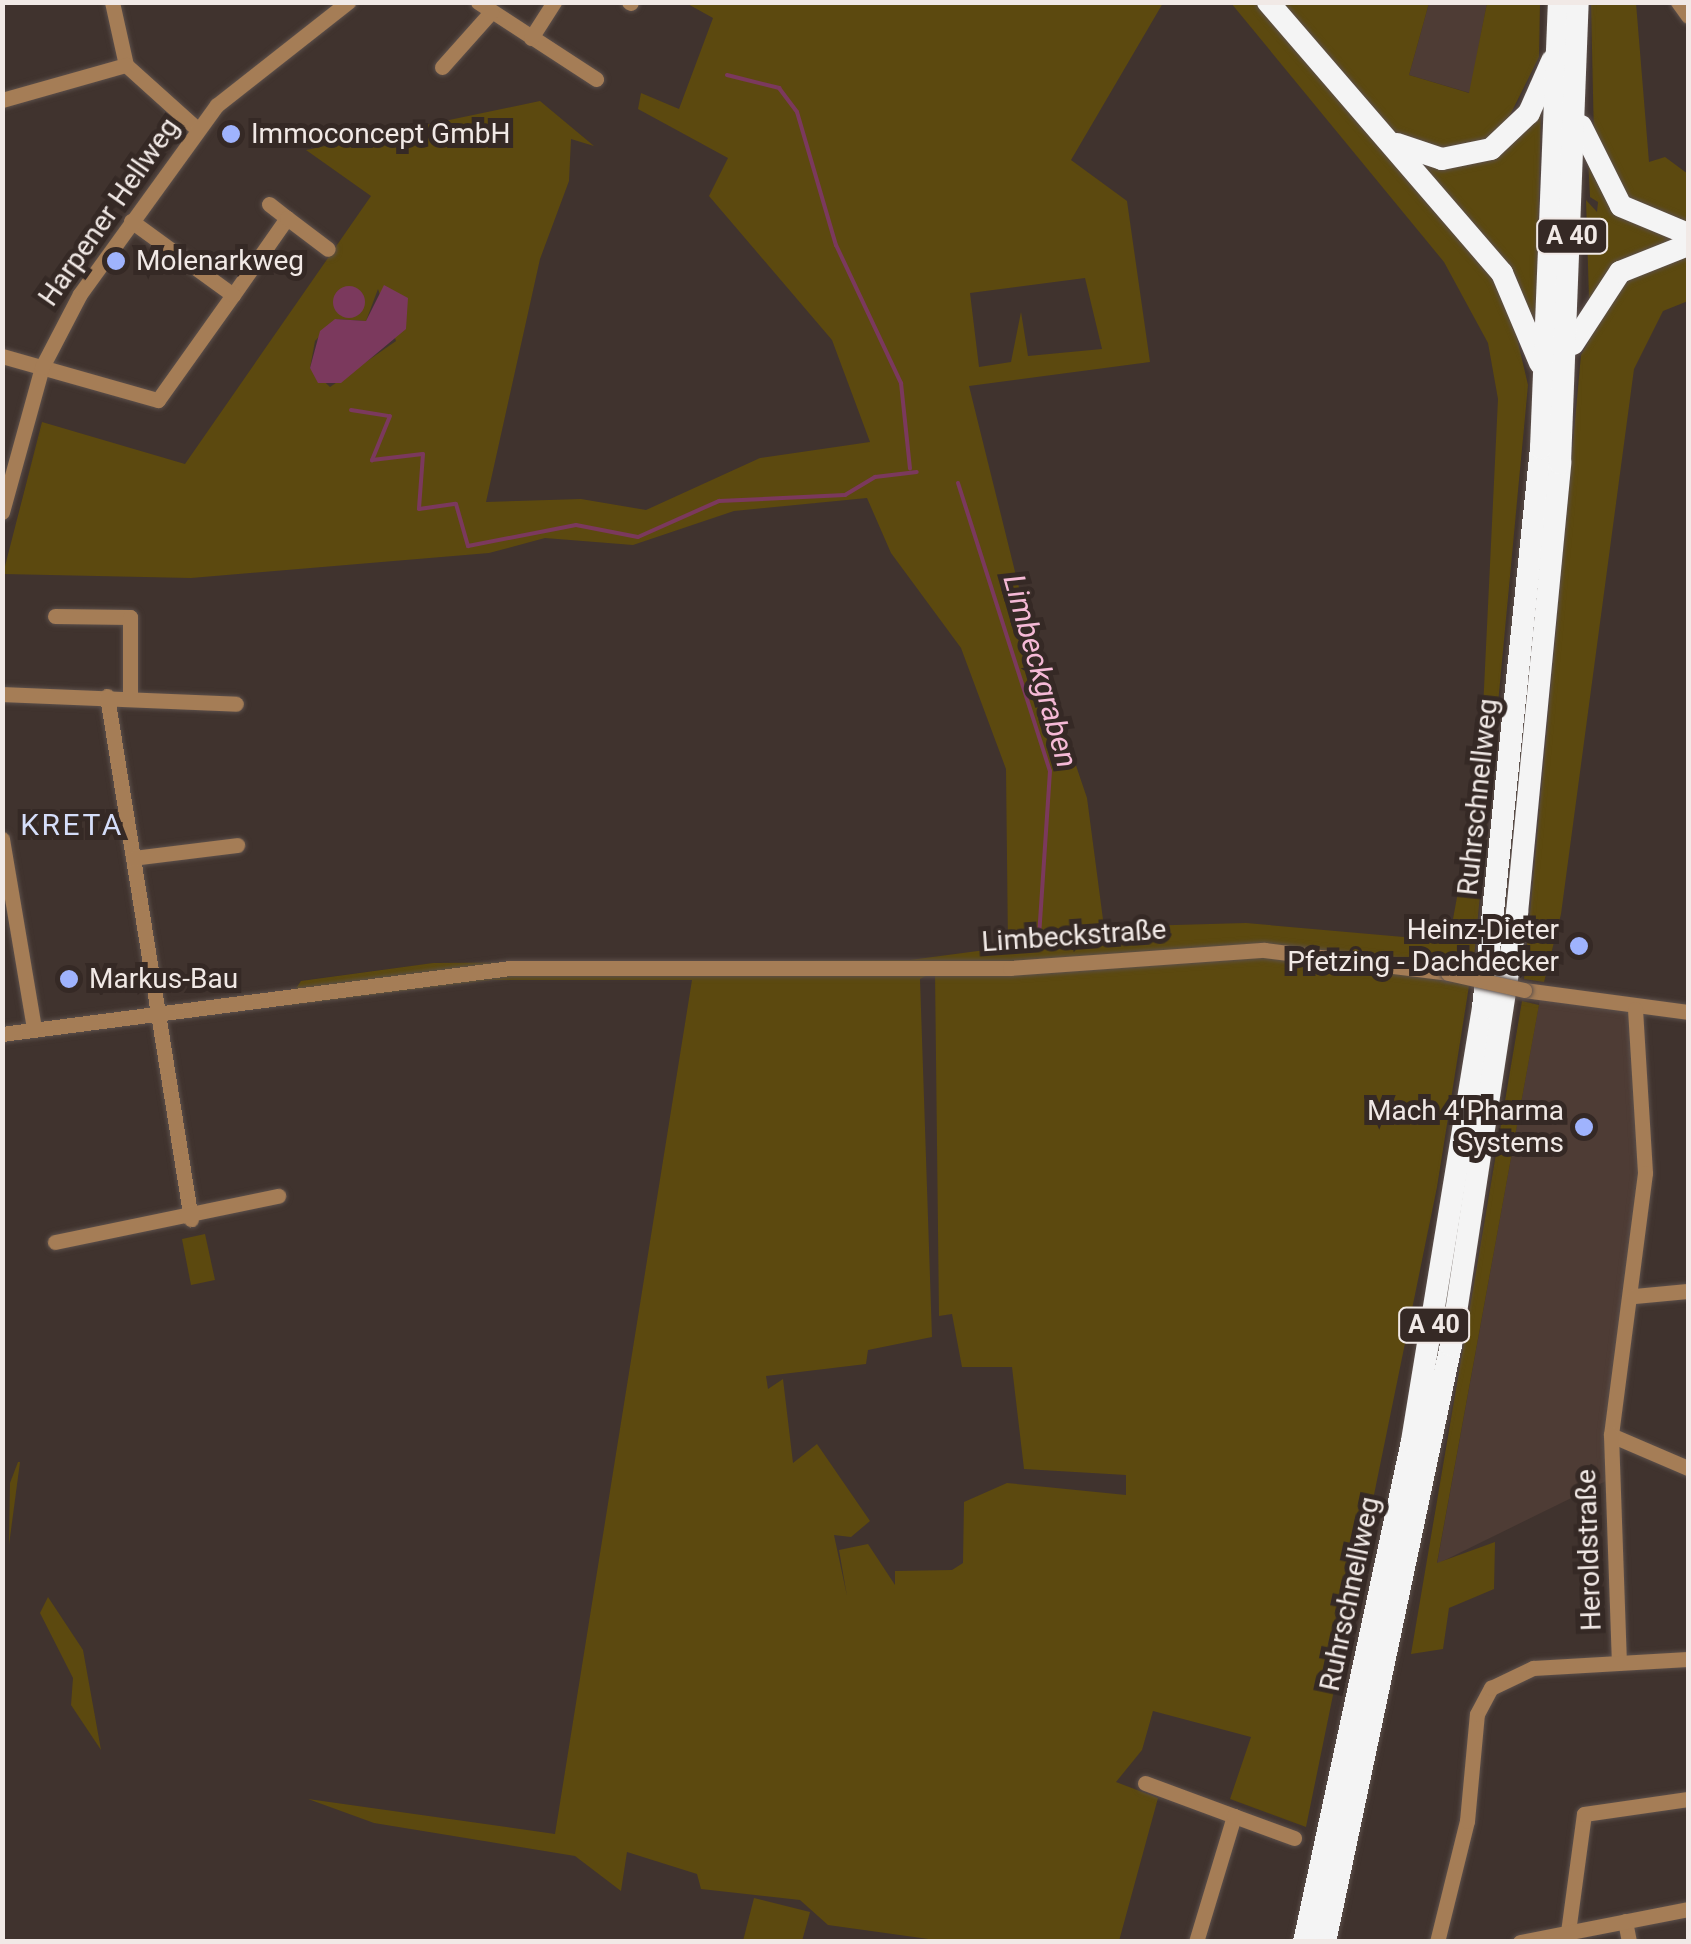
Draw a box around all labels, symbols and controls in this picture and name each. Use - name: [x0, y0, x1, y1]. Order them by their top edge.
- street label: Harpener Hellweg: [32, 111, 186, 313]
- place label: Immoconcept GmbH: [251, 117, 510, 151]
- marker: Immoconcept GmbH: [220, 123, 242, 145]
- road number: A 40: [1534, 216, 1610, 256]
- place label: Molenarkweg: [136, 244, 304, 278]
- marker: Molenarkweg: [105, 250, 127, 272]
- water label: Limbeckgraben: [995, 570, 1085, 772]
- street label: Ruhrschnellweg: [1451, 697, 1505, 897]
- district label: KRETA: [20, 807, 124, 843]
- street label: Limbeckstraße: [980, 913, 1168, 959]
- place label: Heinz-Dieter Pfetzing - Dachdecker: [1287, 913, 1559, 979]
- marker: Heinz-Dieter Pfetzing - Dachdecker: [1568, 935, 1590, 957]
- place label: Markus-Bau: [89, 962, 238, 996]
- marker: Markus-Bau: [58, 968, 80, 990]
- place label: Mach 4 Pharma Systems: [1367, 1094, 1564, 1160]
- marker: Mach 4 Pharma Systems: [1573, 1116, 1595, 1138]
- road number: A 40: [1396, 1305, 1472, 1345]
- street label: Heroldstraße: [1569, 1469, 1609, 1631]
- street label: Ruhrschnellweg: [1313, 1494, 1387, 1694]

